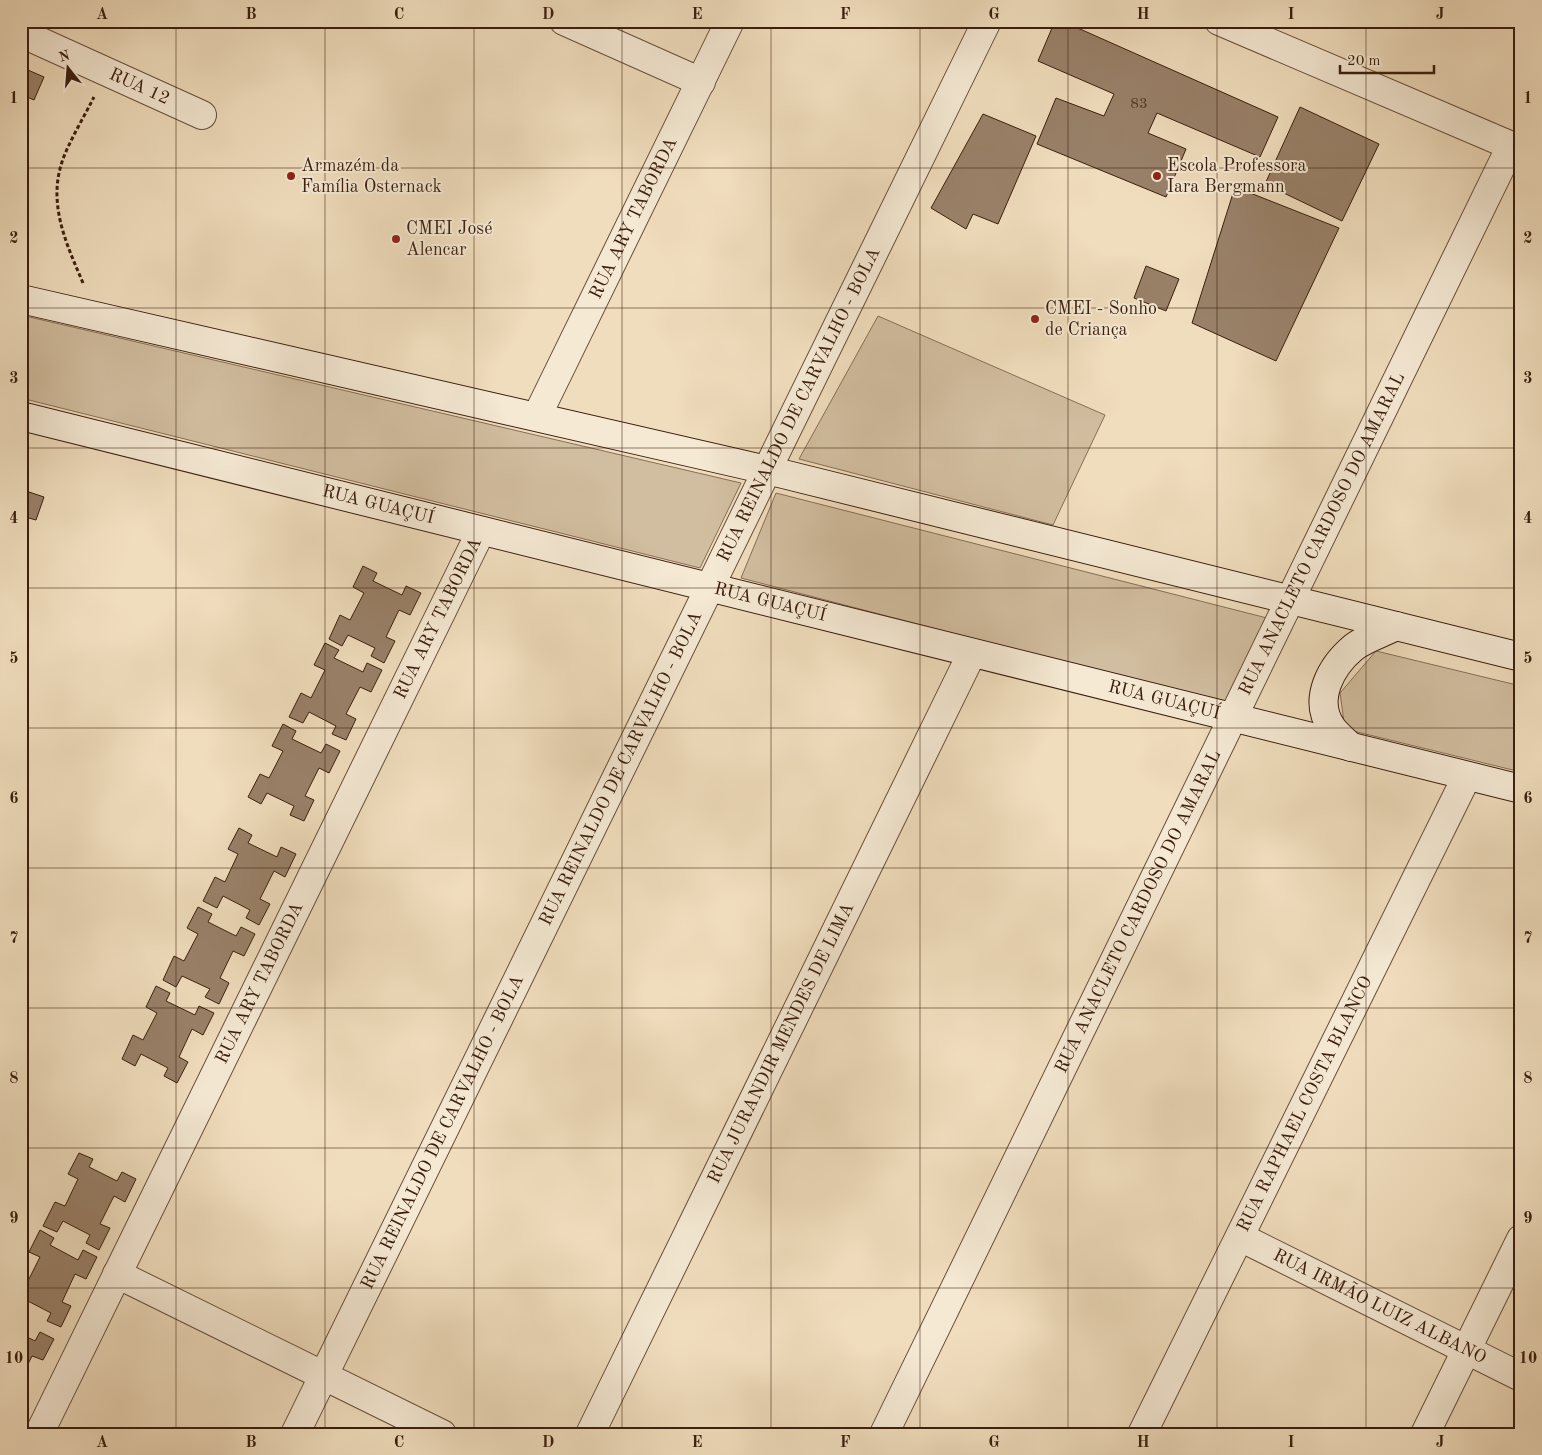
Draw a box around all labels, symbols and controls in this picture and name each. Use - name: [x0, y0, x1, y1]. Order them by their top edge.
- text: A: [96, 7, 108, 23]
- text: B: [245, 7, 257, 23]
- text: C: [394, 7, 404, 23]
- text: D: [542, 7, 554, 23]
- text: E: [691, 7, 703, 23]
- text: F: [840, 7, 851, 23]
- text: G: [988, 7, 1000, 23]
- text: H: [1136, 7, 1150, 23]
- text: I: [1287, 7, 1295, 23]
- text: J: [1436, 7, 1445, 23]
- north arrow: [42, 42, 92, 92]
- scale bar: [1340, 42, 1433, 74]
- text: N: [57, 48, 72, 65]
- text: 20 m: [1347, 54, 1381, 69]
- street label: RUA 12: [106, 65, 172, 108]
- text: 1: [9, 91, 19, 107]
- text: 1: [1523, 91, 1533, 107]
- house number: 83: [1130, 97, 1148, 112]
- street label: RUA ARY TABORDA: [587, 135, 681, 302]
- place label: Armazém da Família Osternack: [301, 157, 442, 196]
- place label: Escola Professora Iara Bergmann: [1167, 157, 1306, 196]
- marker: Armazém da Família Osternack: [285, 170, 297, 182]
- marker: Escola Professora Iara Bergmann: [1151, 170, 1163, 182]
- place label: CMEI José Alencar: [406, 220, 492, 259]
- text: 2: [9, 231, 19, 247]
- text: 2: [1523, 231, 1533, 247]
- marker: CMEI José Alencar: [390, 233, 402, 245]
- street label: RUA REINALDO DE CARVALHO - BOLA: [715, 245, 884, 565]
- place label: CMEI - Sonho de Criança: [1045, 300, 1157, 339]
- marker: CMEI - Sonho de Criança: [1029, 313, 1041, 325]
- street label: RUA ANACLETO CARDOSO DO AMARAL: [1236, 370, 1408, 698]
- text: 3: [9, 371, 19, 387]
- text: 3: [1523, 371, 1533, 387]
- street label: RUA GUAÇUÍ: [320, 482, 437, 527]
- text: 4: [9, 511, 19, 527]
- text: 4: [1523, 511, 1533, 527]
- street label: RUA ARY TABORDA: [391, 535, 485, 702]
- street label: RUA GUAÇUÍ: [712, 580, 829, 625]
- street label: RUA REINALDO DE CARVALHO - BOLA: [536, 608, 706, 929]
- text: 5: [9, 651, 19, 667]
- text: 5: [1523, 651, 1533, 667]
- street label: RUA GUAÇUÍ: [1106, 678, 1223, 723]
- street label: RUA ANACLETO CARDOSO DO AMARAL: [1052, 747, 1224, 1076]
- text: 6: [9, 791, 19, 807]
- text: 6: [1523, 791, 1533, 807]
- street label: RUA ARY TABORDA: [213, 899, 307, 1067]
- street label: RUA JURANDIR MENDES DE LIMA: [705, 900, 858, 1187]
- text: 7: [9, 931, 19, 947]
- text: 7: [1523, 931, 1533, 947]
- street label: RUA REINALDO DE CARVALHO - BOLA: [358, 972, 527, 1292]
- street label: RUA RAPHAEL COSTA BLANCO: [1234, 973, 1376, 1235]
- text: 8: [9, 1071, 19, 1087]
- text: 8: [1523, 1071, 1533, 1087]
- text: 9: [9, 1211, 19, 1227]
- text: 9: [1523, 1211, 1533, 1227]
- street label: RUA IRMÃO LUIZ ALBANO: [1270, 1246, 1489, 1367]
- text: 10: [5, 1351, 23, 1367]
- text: 10: [1519, 1351, 1537, 1367]
- text: A: [96, 1435, 108, 1451]
- text: B: [245, 1435, 257, 1451]
- text: C: [394, 1435, 404, 1451]
- text: D: [542, 1435, 554, 1451]
- text: E: [691, 1435, 703, 1451]
- text: F: [840, 1435, 851, 1451]
- text: G: [988, 1435, 1000, 1451]
- text: H: [1136, 1435, 1150, 1451]
- text: I: [1287, 1435, 1295, 1451]
- text: J: [1436, 1435, 1445, 1451]

